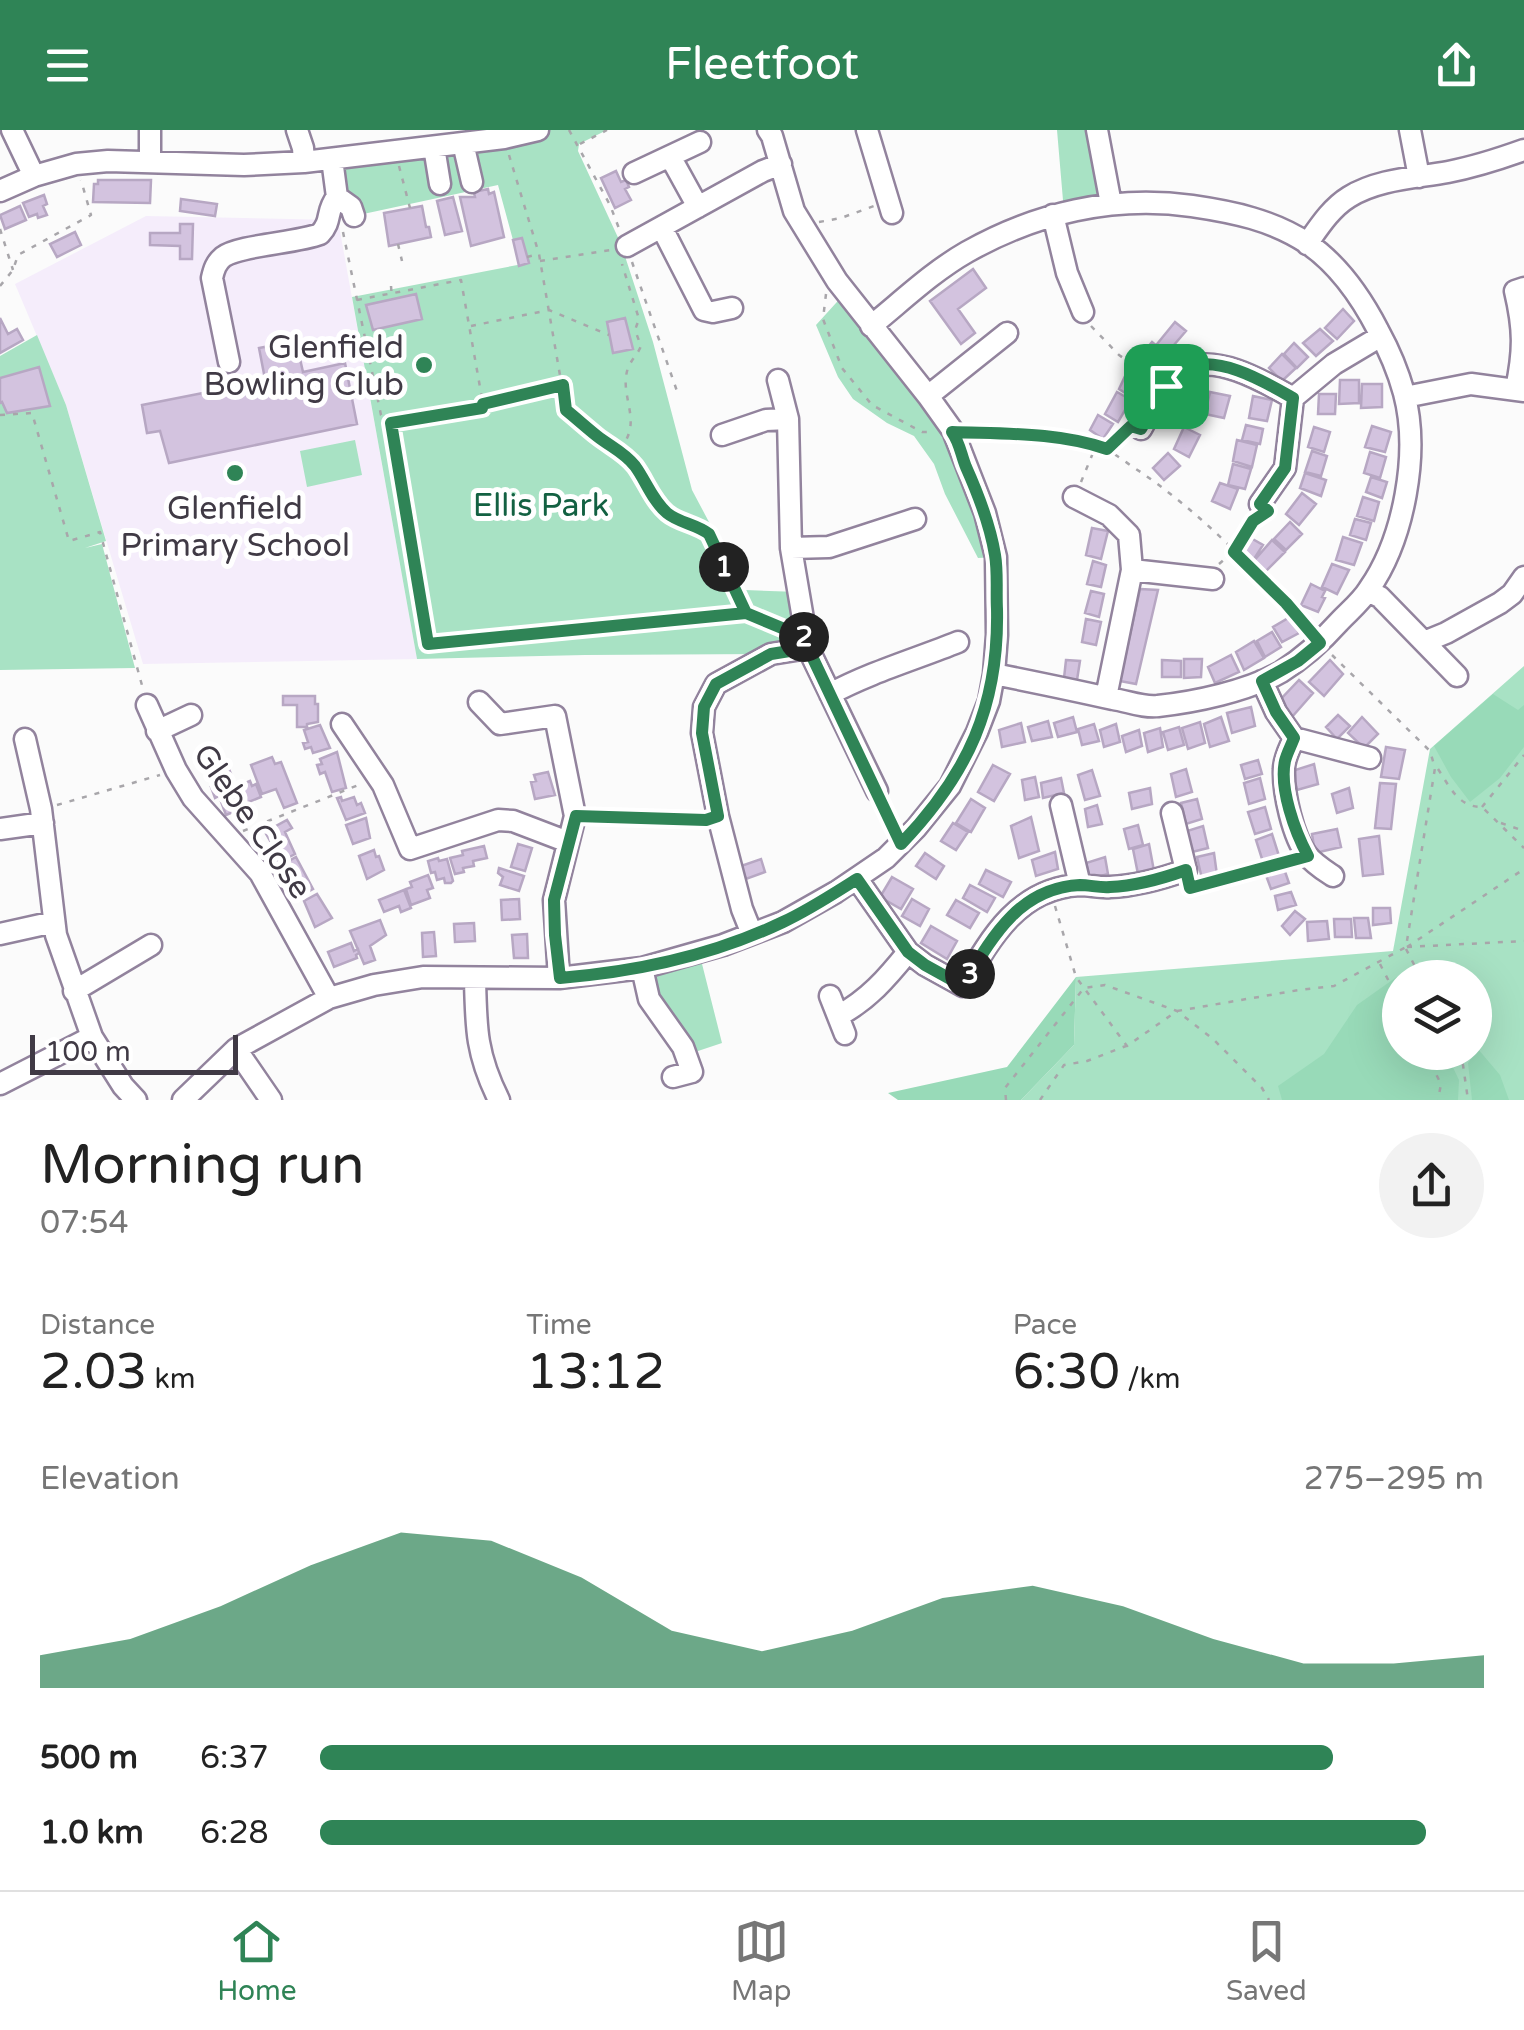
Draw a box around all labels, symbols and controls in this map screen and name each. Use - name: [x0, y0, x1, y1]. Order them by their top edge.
- icon: menu: [40, 38, 95, 93]
- text: Fleetfoot: [665, 38, 859, 92]
- icon: share: [1429, 38, 1484, 93]
- place label: Glenfield Bowling Club: [204, 329, 404, 404]
- pin: [1124, 344, 1209, 429]
- marker: Glenfield Bowling Club: [413, 354, 435, 376]
- icon: arrive: [1139, 359, 1194, 414]
- marker: Glenfield Primary School: [224, 462, 246, 484]
- park label: Ellis Park: [473, 487, 609, 525]
- place label: Glenfield Primary School: [120, 490, 350, 565]
- pin: 1: [699, 542, 749, 592]
- text: 1: [715, 550, 733, 584]
- pin: 2: [779, 612, 829, 662]
- text: 2: [795, 620, 813, 654]
- street label: Glebe Close: [185, 737, 319, 906]
- pin: 3: [945, 949, 995, 999]
- text: 3: [961, 957, 979, 991]
- map controls: [1382, 960, 1492, 1070]
- button: layers: [1382, 960, 1492, 1070]
- scale bar: [30, 1030, 238, 1074]
- text: 100 m: [45, 1035, 131, 1069]
- text: Morning run: [40, 1133, 365, 1199]
- button: share: [1379, 1133, 1484, 1238]
- text: 07:54: [40, 1204, 129, 1242]
- text: Distance: [40, 1308, 155, 1342]
- text: Time: [526, 1308, 592, 1342]
- text: Pace: [1013, 1308, 1077, 1342]
- text: 2.03: [40, 1342, 147, 1402]
- text: 13:12: [526, 1342, 665, 1402]
- text: 6:30: [1013, 1342, 1120, 1402]
- text: km: [147, 1362, 195, 1396]
- text: /km: [1120, 1362, 1181, 1396]
- text: Elevation: [40, 1460, 180, 1498]
- text: 275–295 m: [1304, 1460, 1484, 1498]
- text: 500 m: [40, 1739, 138, 1777]
- text: 6:37: [200, 1739, 269, 1777]
- text: 1.0 km: [40, 1814, 144, 1852]
- text: 6:28: [200, 1814, 269, 1852]
- tab: Home: [217, 1914, 297, 2008]
- tab: Map: [731, 1914, 791, 2008]
- tab: Saved: [1226, 1914, 1307, 2008]

